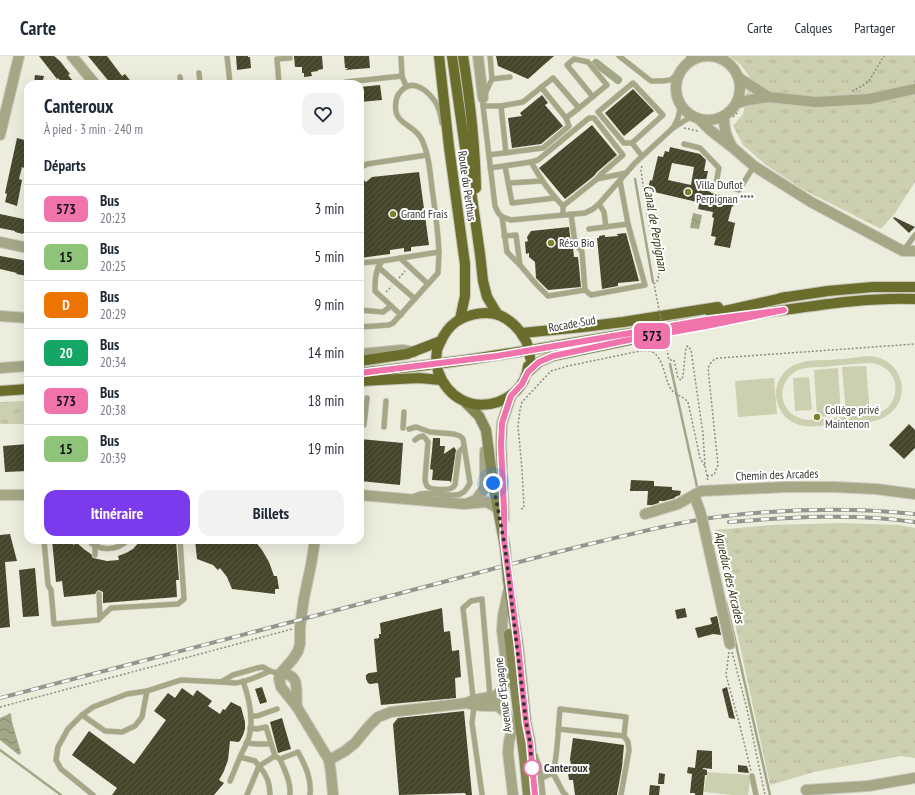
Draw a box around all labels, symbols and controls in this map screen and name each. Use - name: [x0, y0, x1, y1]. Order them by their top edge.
- text: Carte: [20, 16, 56, 40]
- text: Carte: [747, 19, 772, 37]
- text: Calques: [794, 19, 832, 37]
- text: Partager: [854, 19, 895, 37]
- button: heart: [302, 93, 344, 135]
- text: Canteroux: [44, 94, 113, 118]
- text: À pied · 3 min · 240 m: [44, 121, 143, 138]
- street label: Route du Perthus: [455, 150, 480, 222]
- text: Départs: [44, 156, 86, 175]
- place label: Villa Duflot Perpignan ****: [695, 177, 755, 206]
- water label: Canal de Perpignan: [640, 184, 672, 273]
- marker: Villa Duflot Perpignan ****: [683, 187, 693, 197]
- text: Bus: [100, 191, 119, 210]
- text: 3 min: [314, 199, 344, 218]
- text: 573: [56, 200, 76, 218]
- place label: Grand Frais: [401, 206, 448, 221]
- marker: Grand Frais: [388, 209, 398, 219]
- text: 20:23: [100, 210, 126, 227]
- place label: Réso Bio: [559, 235, 594, 250]
- marker: Réso Bio: [546, 238, 556, 248]
- text: Bus: [100, 239, 119, 258]
- text: 5 min: [314, 247, 344, 266]
- text: 15: [59, 248, 73, 266]
- text: 20:25: [100, 258, 126, 275]
- text: Bus: [100, 287, 119, 306]
- text: 9 min: [314, 295, 344, 314]
- text: D: [62, 296, 70, 314]
- text: 20:29: [100, 306, 126, 323]
- street label: Rocade Sud: [547, 312, 597, 335]
- line badge: 573: [629, 323, 675, 349]
- text: 573: [642, 327, 662, 345]
- text: Bus: [100, 335, 119, 354]
- text: 14 min: [308, 343, 344, 362]
- text: 20: [59, 344, 73, 362]
- text: 20:34: [100, 354, 126, 371]
- text: Bus: [100, 383, 119, 402]
- text: 18 min: [308, 391, 344, 410]
- text: 573: [56, 392, 76, 410]
- text: 20:38: [100, 402, 126, 419]
- place label: Collège privé Maintenon: [825, 402, 879, 431]
- marker: Collège privé Maintenon: [812, 412, 822, 422]
- text: Bus: [100, 431, 119, 450]
- text: 19 min: [308, 439, 344, 458]
- text: 15: [59, 440, 73, 458]
- text: 20:39: [100, 450, 126, 467]
- street label: Chemin des Arcades: [735, 466, 819, 483]
- your location: [483, 473, 503, 493]
- button: Itinéraire: [44, 490, 190, 536]
- button: Billets: [198, 490, 344, 536]
- water label: Aqueduc des Arcades: [711, 530, 749, 626]
- street label: Avenue d'Espagne: [490, 657, 515, 733]
- marker: Canteroux: [523, 759, 541, 777]
- place label: Canteroux: [544, 760, 589, 775]

